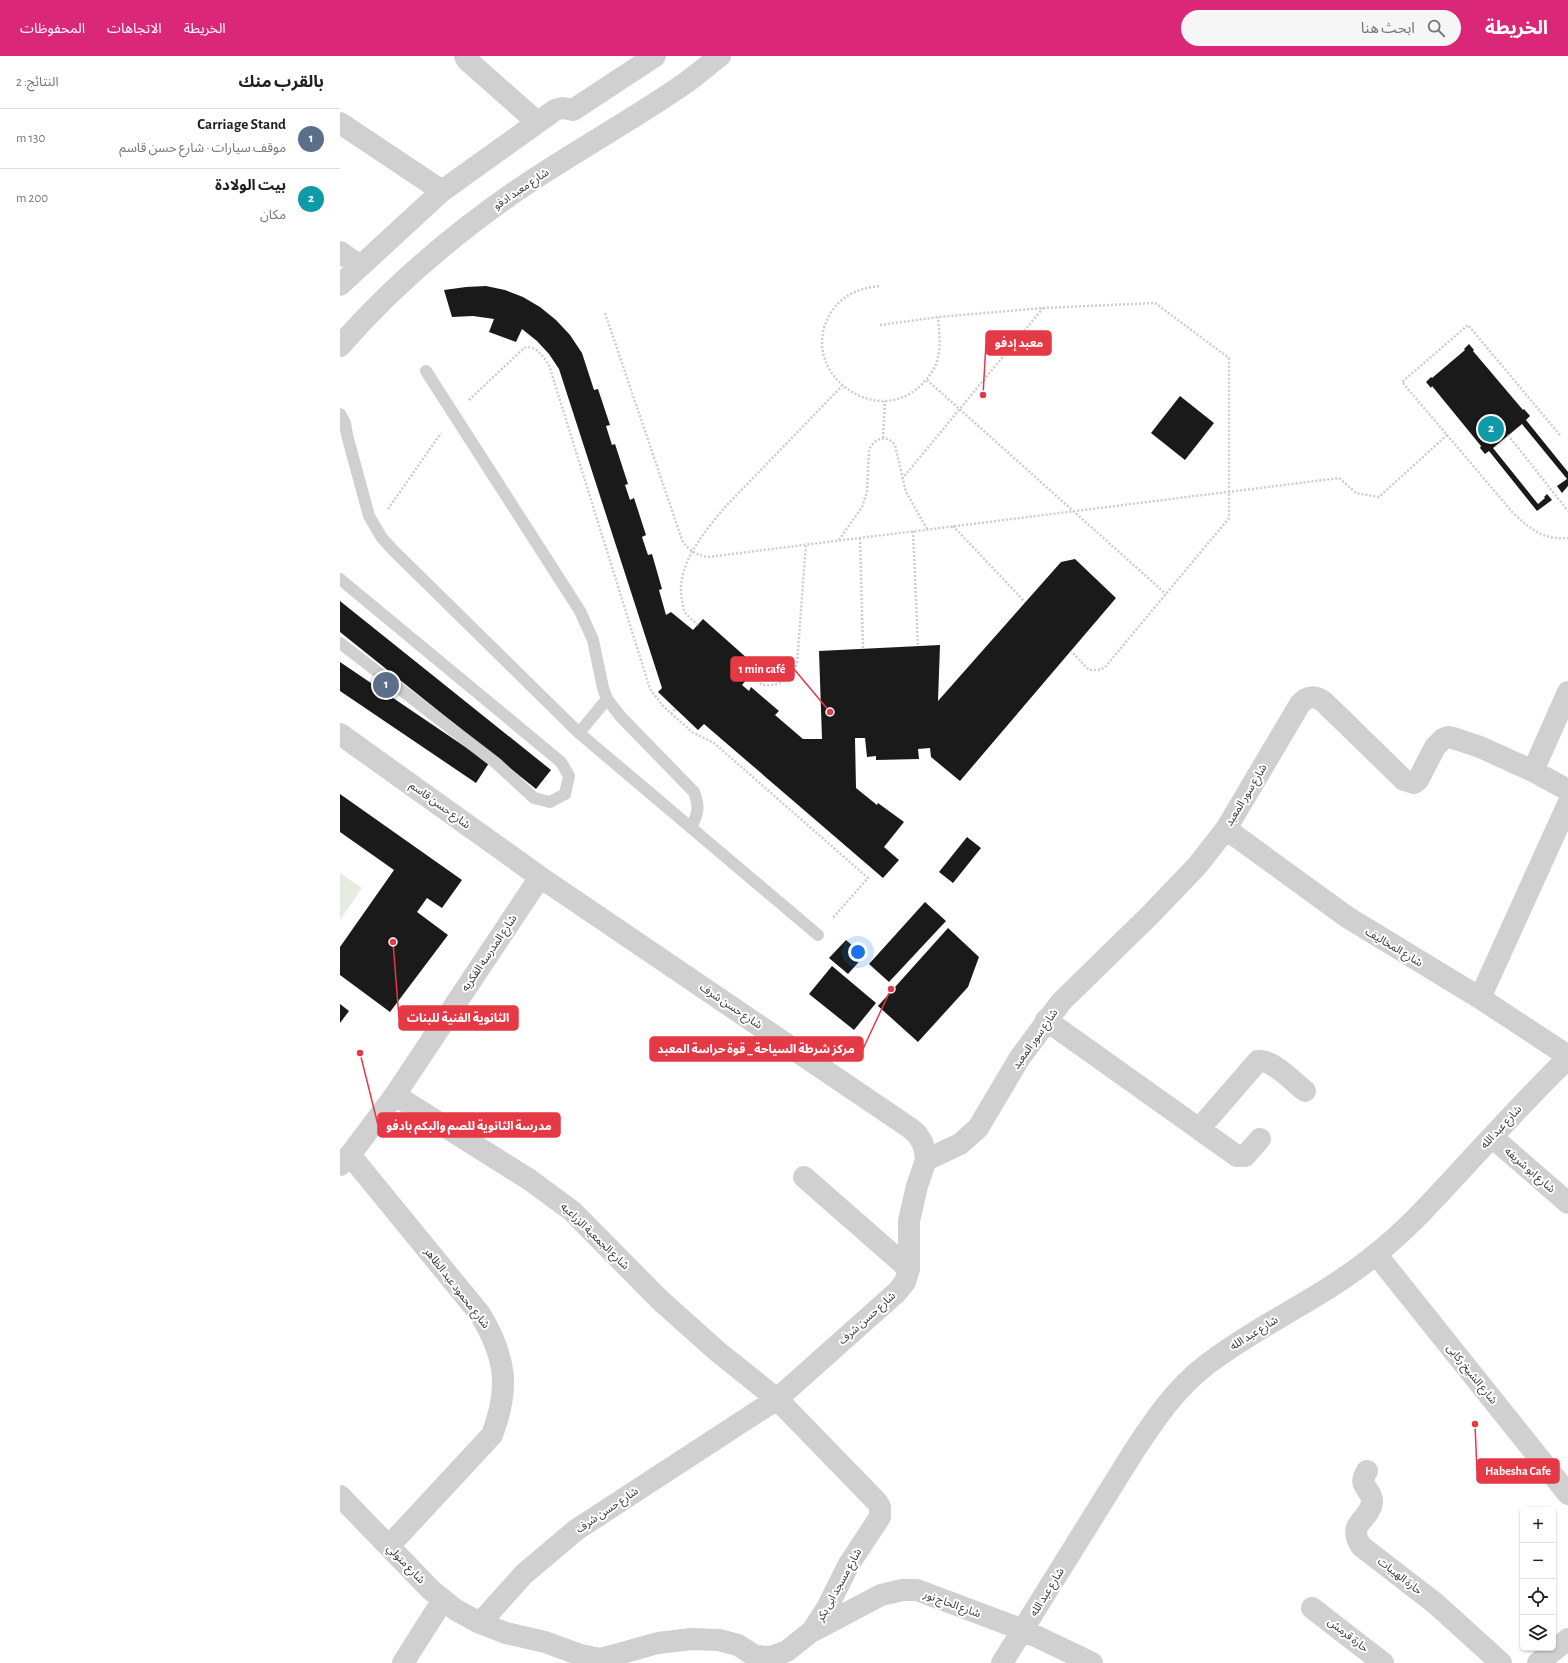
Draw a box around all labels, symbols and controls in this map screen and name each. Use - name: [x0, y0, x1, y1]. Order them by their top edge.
- search box: [1181, 10, 1461, 46]
- icon: search: [1425, 17, 1447, 39]
- text: الخريطة: [1485, 19, 1548, 38]
- text: ابحث هنا: [1361, 21, 1415, 36]
- text: المحفوظات: [20, 22, 85, 36]
- text: الاتجاهات: [107, 22, 162, 36]
- text: الخريطة: [184, 22, 226, 36]
- text: بالقرب منك: [239, 73, 324, 90]
- text: النتائج: 2: [16, 76, 59, 89]
- text: Carriage Stand: [197, 117, 286, 132]
- text: 130 m: [16, 132, 45, 145]
- text: 1: [309, 132, 313, 145]
- text: موقف سيارات · شارع حسن قاسم: [119, 142, 286, 155]
- street label: شارع معبد ادفو: [491, 166, 552, 213]
- text: بيت الولادة: [215, 178, 286, 193]
- text: 200 m: [16, 192, 48, 205]
- text: 2: [308, 192, 314, 205]
- text: مكان: [260, 209, 286, 222]
- callout: معبد إدفو: [986, 331, 1051, 355]
- text: معبد إدفو: [995, 336, 1043, 352]
- pin: 2: [1478, 414, 1504, 444]
- callout: 1 min café: [731, 657, 794, 681]
- text: 1 min café: [739, 663, 786, 675]
- pin: 1: [373, 670, 399, 700]
- street label: شارع سور المعبد: [1223, 762, 1271, 829]
- street label: شارع حسن قاسم: [406, 779, 473, 833]
- street label: شارع المدرسه الفكريه: [459, 912, 520, 994]
- street label: شارع المخاليف: [1363, 926, 1425, 970]
- your location: [848, 942, 868, 962]
- street label: شارع حسن شرف: [697, 981, 764, 1033]
- callout: الثانوية الفنية للبنات: [399, 1006, 518, 1030]
- street label: شارع سور المعبد: [1010, 1007, 1061, 1072]
- text: الثانوية الفنية للبنات: [407, 1011, 509, 1025]
- callout: مركز شرطة السياحة _ قوة حراسة المعبد: [650, 1037, 863, 1061]
- text: مركز شرطة السياحة _ قوة حراسة المعبد: [657, 1042, 855, 1056]
- street label: شارع عبد الله: [1478, 1103, 1525, 1152]
- callout: مدرسة الثانوية للصم والبكم بادفو: [378, 1113, 560, 1137]
- text: مدرسة الثانوية للصم والبكم بادفو: [386, 1119, 552, 1135]
- street label: شارع ابو شريفه: [1501, 1145, 1557, 1196]
- street label: شارع الجمعية الزراعيه: [557, 1201, 632, 1273]
- street label: شارع محمود عبد الظاهر: [420, 1245, 492, 1332]
- street label: شارع حسن شرف: [836, 1289, 899, 1348]
- street label: شارع عبد الله: [1228, 1314, 1281, 1354]
- street label: شارع الشيخ ركابى: [1443, 1342, 1500, 1408]
- callout: Habesha Cafe: [1477, 1459, 1559, 1483]
- text: Habesha Cafe: [1485, 1465, 1551, 1477]
- street label: شارع حسن شرف: [574, 1485, 642, 1536]
- map controls: [1520, 1507, 1556, 1651]
- button: +: [1520, 1507, 1556, 1543]
- street label: شارع متولي: [382, 1542, 427, 1588]
- button: −: [1520, 1543, 1556, 1579]
- street label: شارع مسجد ابى بكر: [814, 1546, 865, 1625]
- street label: حارة الهيبات: [1375, 1555, 1425, 1598]
- street label: شارع عبد الله: [1028, 1566, 1068, 1619]
- button: locate: [1520, 1579, 1556, 1615]
- street label: شارع الحاج نور: [920, 1588, 982, 1621]
- button: layers: [1520, 1615, 1556, 1651]
- street label: حارة قرمش: [1325, 1616, 1371, 1655]

